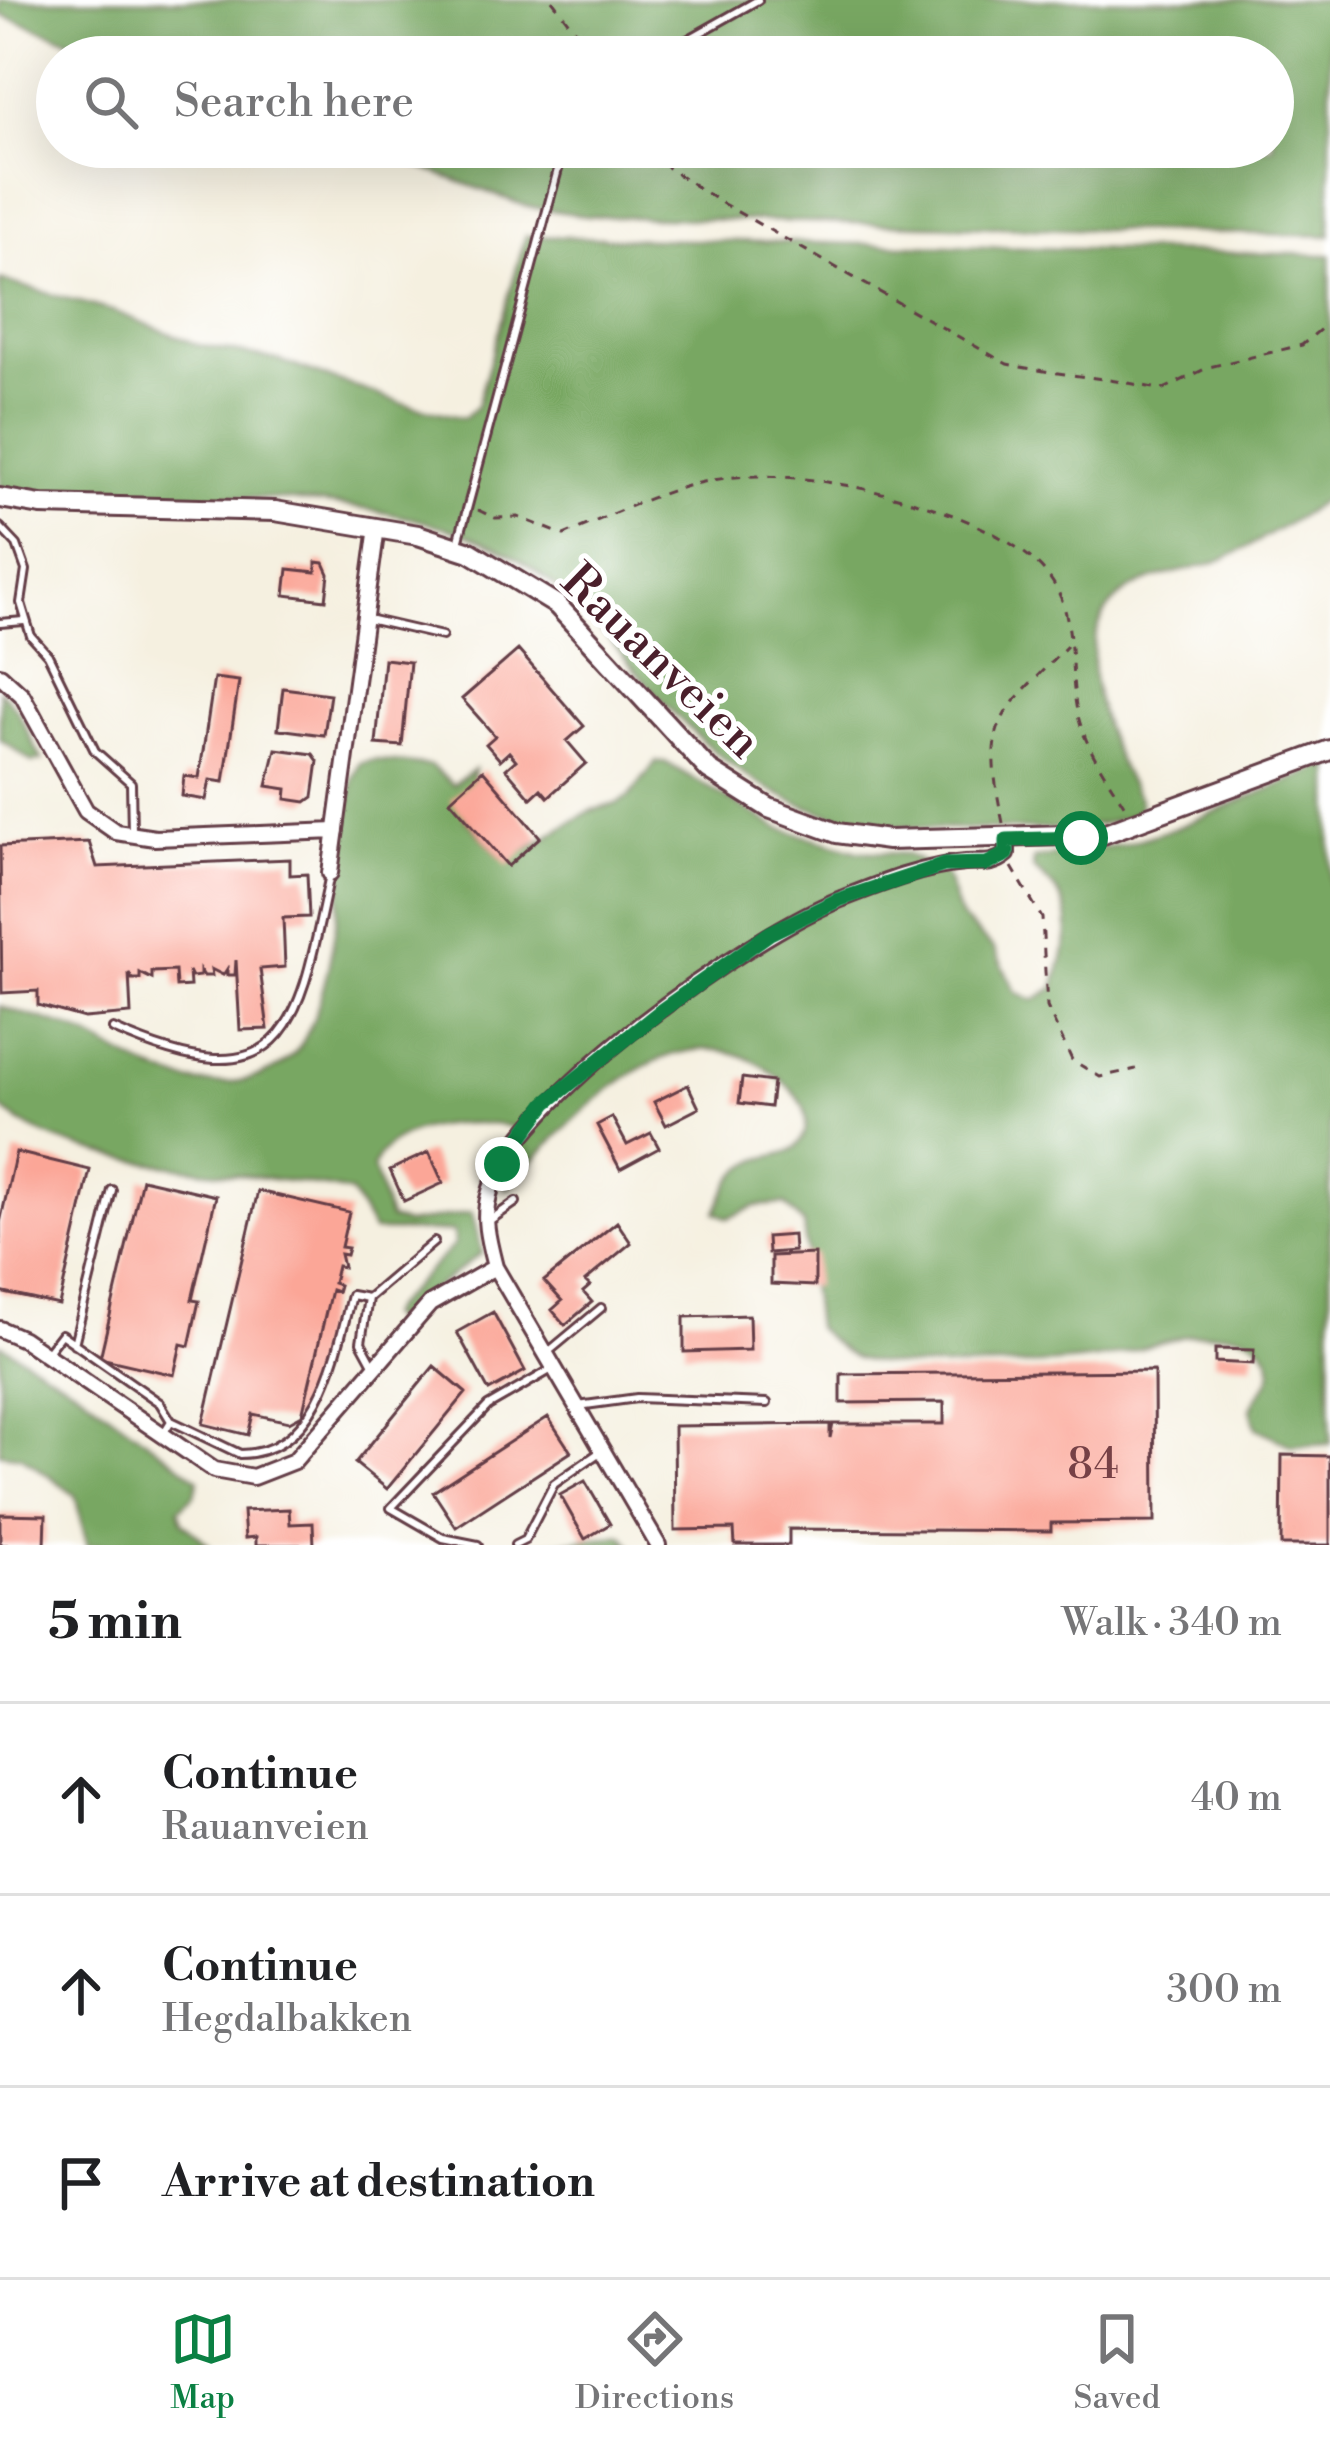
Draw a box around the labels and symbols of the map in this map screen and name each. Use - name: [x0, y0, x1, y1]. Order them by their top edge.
- street label: Rauanveien: [548, 552, 772, 772]
- route start: [1054, 811, 1108, 865]
- route end: [475, 1137, 529, 1191]
- house number: 84: [1067, 1439, 1119, 1492]

